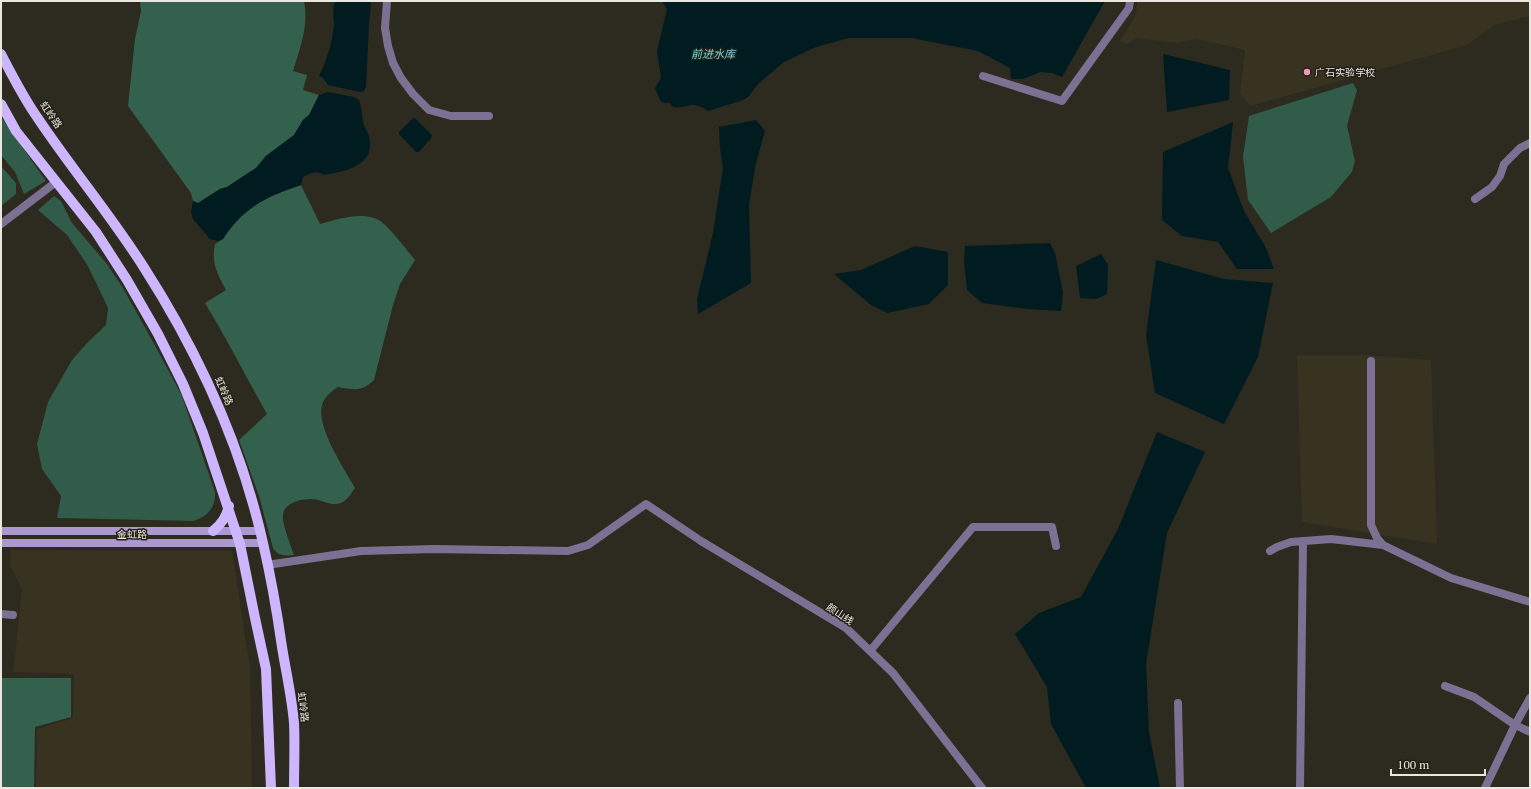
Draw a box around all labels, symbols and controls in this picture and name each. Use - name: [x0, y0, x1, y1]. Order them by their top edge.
- water label: 前进水库: [691, 47, 737, 61]
- place label: 广石实验学校: [1315, 66, 1375, 79]
- marker: 广石实验学校: [1302, 67, 1312, 77]
- street label: 虹岭路: [37, 99, 65, 131]
- street label: 虹岭路: [212, 375, 236, 407]
- street label: 金虹路: [117, 528, 147, 541]
- street label: 颜山线: [824, 600, 856, 628]
- street label: 虹岭路: [295, 691, 311, 723]
- scale bar: [1391, 751, 1485, 777]
- text: 100 m: [1397, 757, 1430, 772]

